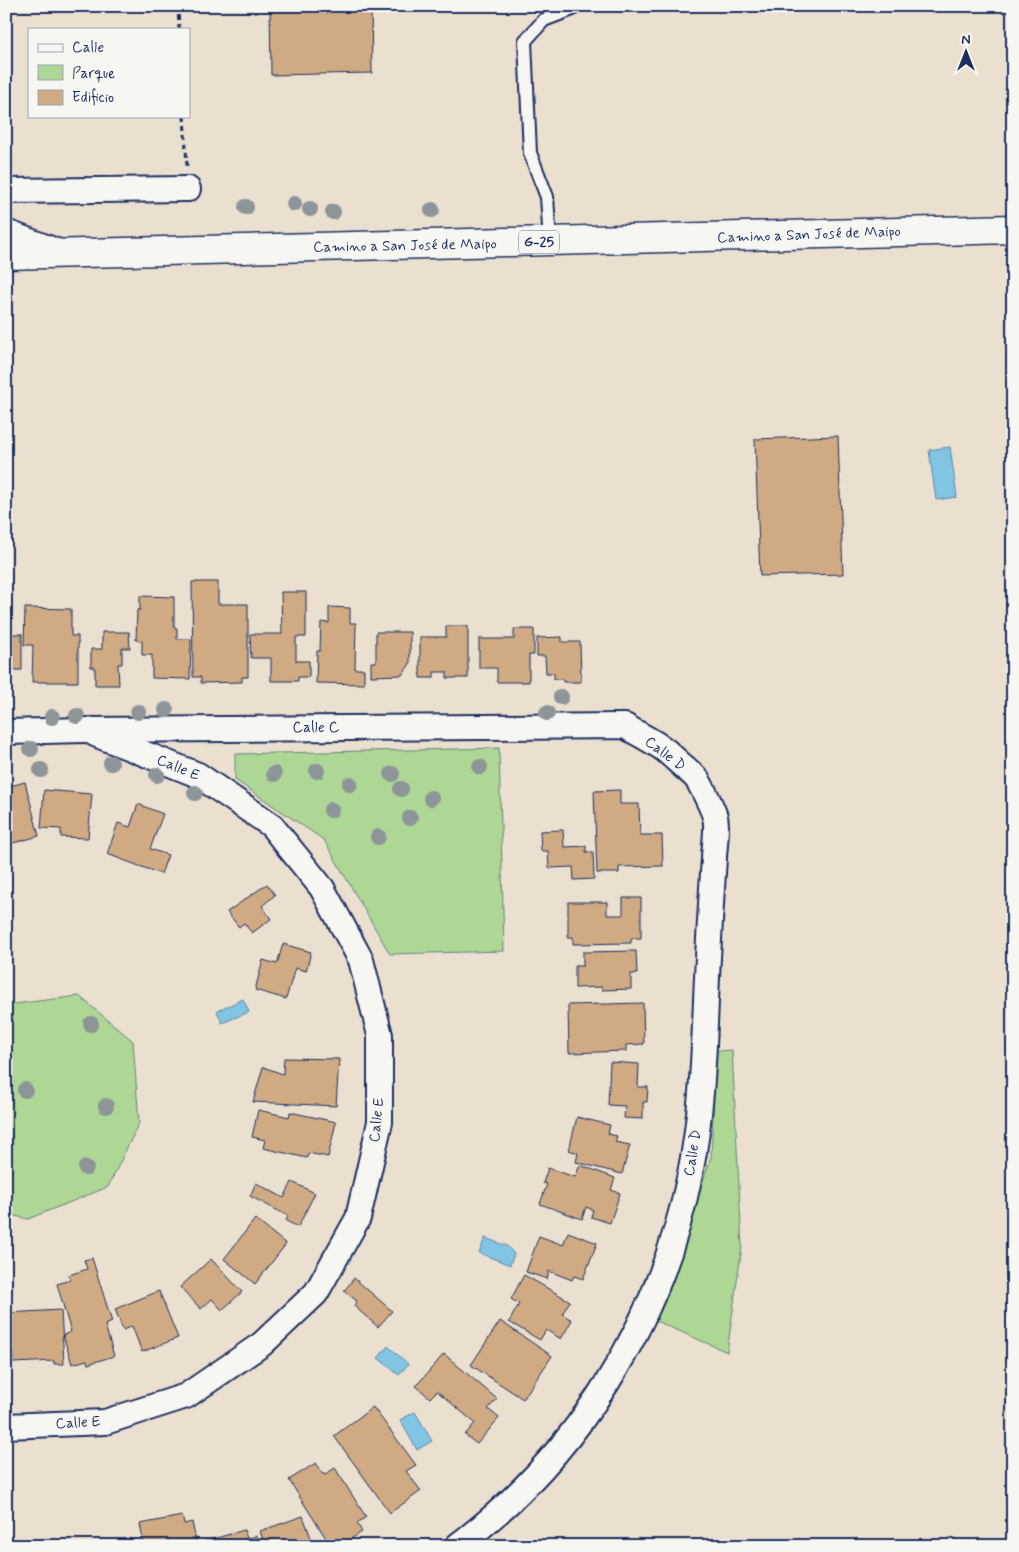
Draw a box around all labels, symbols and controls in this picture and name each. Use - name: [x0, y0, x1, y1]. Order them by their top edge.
- legend: [28, 28, 190, 118]
- north arrow: [942, 28, 992, 78]
- text: N: [961, 31, 971, 49]
- text: Calle: [72, 38, 104, 58]
- text: Parque: [72, 64, 115, 84]
- text: Edificio: [72, 88, 114, 108]
- street label: Camino a San José de Maipo: [717, 222, 901, 248]
- road number: G-25: [519, 230, 559, 253]
- street label: Camino a San José de Maipo: [313, 234, 497, 258]
- street label: Calle C: [293, 718, 340, 738]
- street label: Calle D: [640, 732, 690, 776]
- street label: Calle E: [153, 750, 203, 786]
- street label: Calle E: [365, 1096, 389, 1143]
- street label: Calle D: [679, 1128, 707, 1178]
- street label: Calle E: [55, 1412, 101, 1434]

